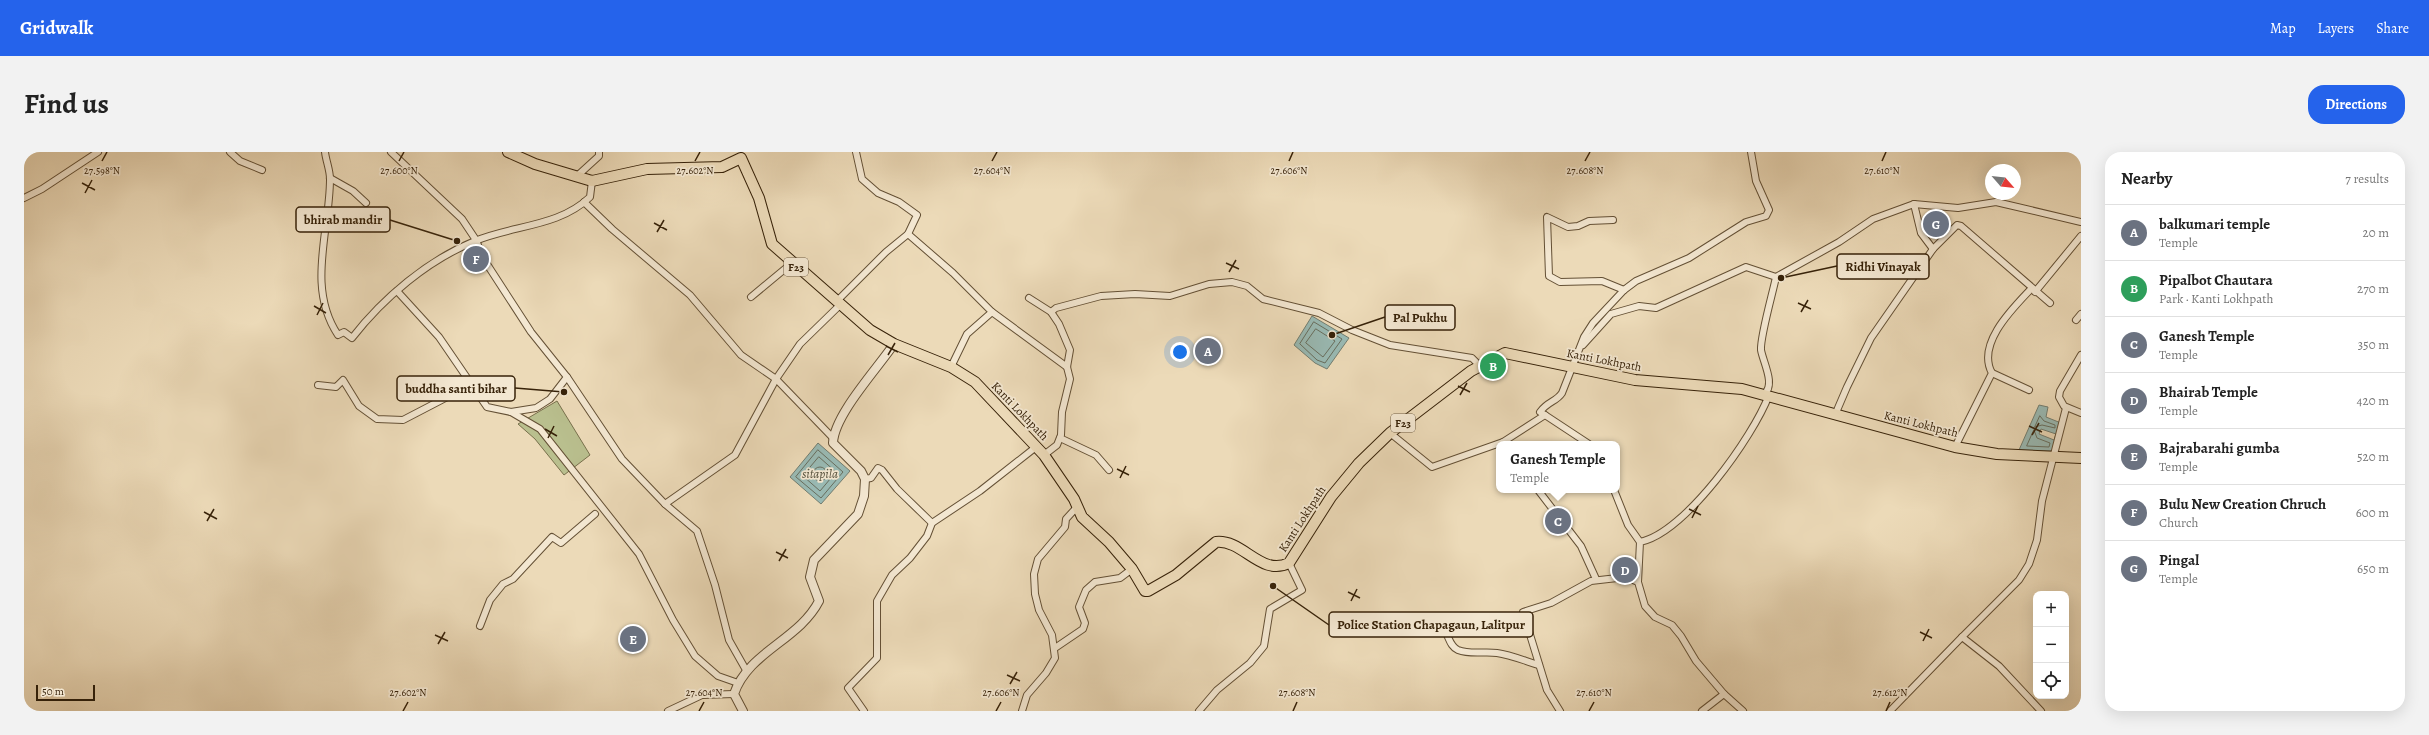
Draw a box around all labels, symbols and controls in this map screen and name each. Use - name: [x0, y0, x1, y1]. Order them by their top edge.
- text: Gridwalk: [20, 15, 93, 41]
- text: Map: [2270, 19, 2296, 38]
- text: Layers: [2318, 19, 2354, 38]
- text: Share: [2376, 19, 2409, 38]
- text: Find us: [24, 85, 109, 123]
- button: Directions: [2308, 85, 2405, 124]
- text: 27.598°N: [84, 164, 120, 177]
- text: 27.600°N: [380, 164, 418, 177]
- text: 27.602°N: [677, 164, 713, 177]
- text: 27.604°N: [974, 164, 1010, 177]
- text: 27.606°N: [1271, 164, 1307, 177]
- text: 27.608°N: [1566, 164, 1604, 177]
- text: 27.610°N: [1864, 164, 1900, 177]
- north arrow: [1985, 164, 2021, 200]
- text: Nearby: [2121, 167, 2172, 190]
- text: 7 results: [2345, 170, 2389, 187]
- callout: bhirab mandir: [296, 207, 390, 232]
- pin: G: [1923, 209, 1949, 239]
- text: bhirab mandir: [303, 211, 383, 228]
- text: balkumari temple: [2159, 214, 2270, 234]
- text: A: [2130, 224, 2138, 241]
- text: 20 m: [2363, 224, 2389, 241]
- text: Temple: [2159, 234, 2198, 251]
- pin: F: [463, 244, 489, 274]
- callout: Ridhi Vinayak: [1837, 254, 1929, 279]
- road number: F23: [784, 258, 808, 276]
- text: Ridhi Vinayak: [1845, 258, 1921, 275]
- text: Pipalbot Chautara: [2159, 270, 2273, 290]
- text: B: [2130, 280, 2138, 297]
- text: 270 m: [2357, 280, 2389, 297]
- text: Park · Kanti Lokhpath: [2159, 290, 2274, 307]
- callout: Pal Pukhu: [1385, 305, 1455, 330]
- text: Pal Pukhu: [1393, 309, 1448, 326]
- text: Ganesh Temple: [2159, 326, 2254, 346]
- pin: A: [1195, 336, 1221, 366]
- text: C: [2130, 336, 2138, 353]
- text: 350 m: [2358, 336, 2389, 353]
- your location: [1170, 342, 1190, 362]
- street label: Kanti Lokhpath: [1565, 345, 1643, 375]
- text: Temple: [2159, 346, 2198, 363]
- pin: B: [1480, 351, 1506, 381]
- callout: buddha santi bihar: [397, 376, 515, 401]
- street label: Kanti Lokhpath: [988, 378, 1053, 444]
- text: buddha santi bihar: [404, 380, 508, 397]
- text: Bhairab Temple: [2159, 382, 2258, 402]
- text: D: [2129, 392, 2139, 409]
- text: 420 m: [2357, 392, 2389, 409]
- text: Temple: [2159, 402, 2198, 419]
- street label: Kanti Lokhpath: [1882, 407, 1960, 441]
- road number: F23: [1391, 414, 1415, 432]
- text: Bajrabarahi gumba: [2159, 438, 2280, 458]
- popup: [1496, 441, 1620, 493]
- text: E: [2130, 448, 2138, 465]
- text: 520 m: [2357, 448, 2389, 465]
- text: Ganesh Temple: [1510, 449, 1606, 469]
- text: Temple: [2159, 458, 2198, 475]
- water label: sitapila: [802, 465, 838, 482]
- text: Temple: [1510, 469, 1549, 486]
- street label: Kanti Lokhpath: [1275, 482, 1330, 555]
- text: Bulu New Creation Chruch: [2159, 494, 2326, 514]
- text: F: [2131, 504, 2137, 521]
- text: 600 m: [2356, 504, 2389, 521]
- pin: C: [1545, 506, 1571, 536]
- text: Church: [2159, 514, 2198, 531]
- text: Pingal: [2159, 550, 2199, 570]
- pin: D: [1612, 555, 1638, 585]
- text: G: [2130, 560, 2138, 577]
- text: 650 m: [2357, 560, 2389, 577]
- text: Temple: [2159, 570, 2198, 587]
- map controls: [2033, 591, 2069, 699]
- button: +: [2033, 591, 2069, 627]
- callout: Police Station Chapagaun, Lalitpur: [1329, 612, 1533, 637]
- text: Police Station Chapagaun, Lalitpur: [1337, 616, 1526, 633]
- pin: E: [620, 624, 646, 654]
- button: −: [2033, 627, 2069, 663]
- button: locate: [2033, 663, 2069, 699]
- scale bar: [36, 683, 95, 702]
- text: 50 m: [42, 684, 64, 699]
- text: 27.602°N: [390, 686, 426, 699]
- text: 27.604°N: [686, 686, 722, 699]
- text: 27.606°N: [983, 686, 1019, 699]
- text: 27.608°N: [1278, 686, 1316, 699]
- text: 27.610°N: [1576, 686, 1612, 699]
- text: 27.612°N: [1873, 686, 1908, 699]

